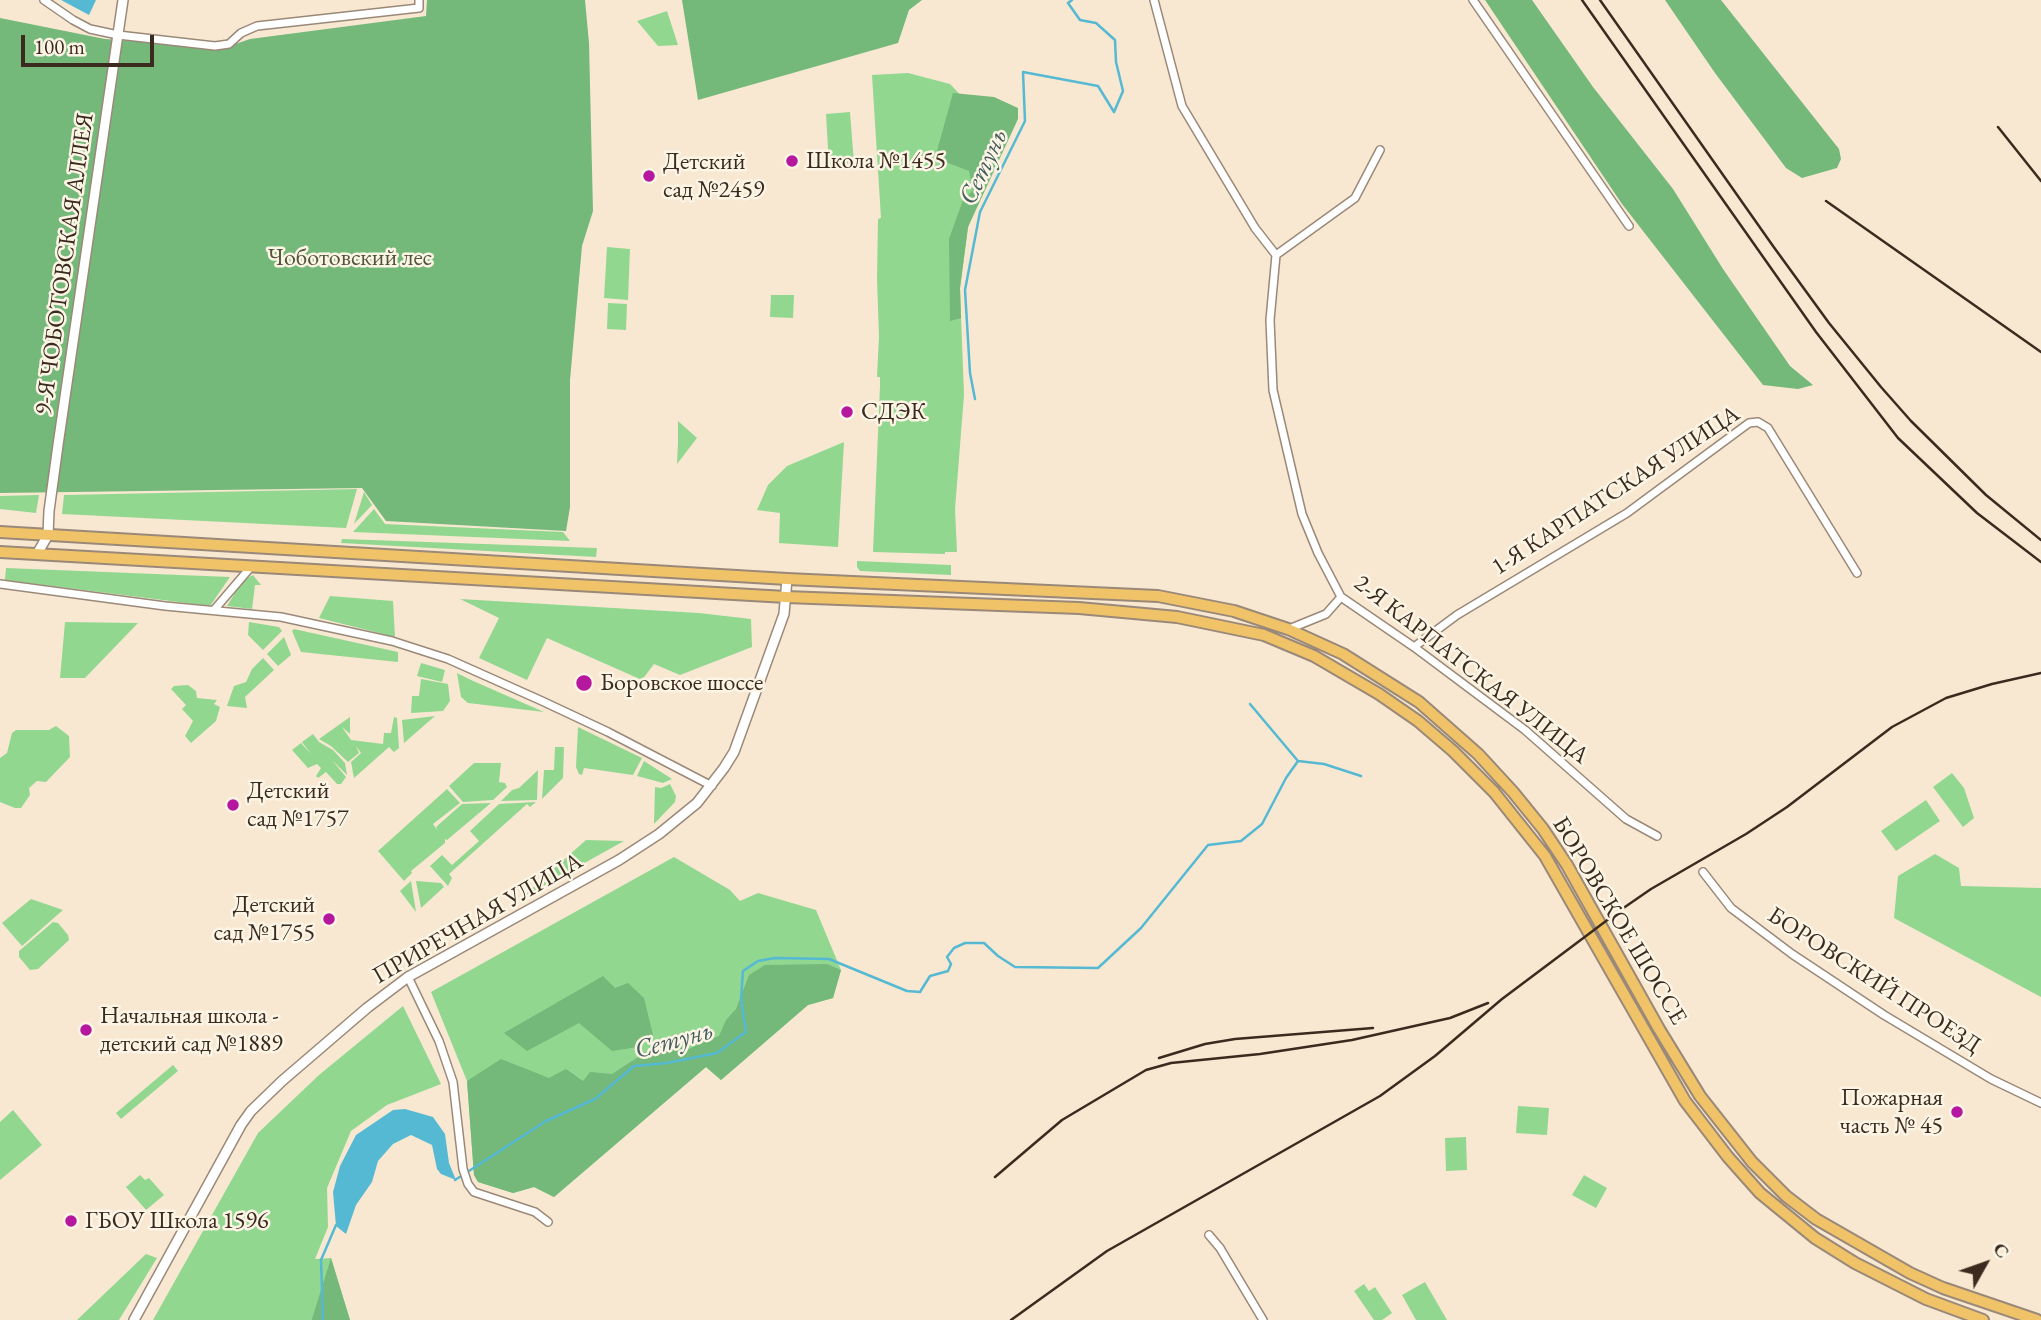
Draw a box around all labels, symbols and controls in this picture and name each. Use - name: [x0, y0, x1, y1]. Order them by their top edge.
- scale bar: [24, 21, 158, 65]
- text: 100 m: [34, 33, 85, 60]
- street label: 9-Я ЧОБОТОВСКАЯ АЛЛЕЯ: [30, 111, 100, 417]
- water label: Сетунь: [953, 124, 1015, 210]
- place label: Школа №1455: [806, 147, 946, 175]
- place label: Детский сад №2459: [663, 148, 765, 204]
- marker: Школа №1455: [784, 153, 800, 169]
- marker: Детский сад №2459: [641, 168, 657, 184]
- park label: Чоботовский лес: [268, 244, 432, 272]
- place label: СДЭК: [861, 398, 926, 426]
- street label: 1-Я КАРПАТСКАЯ УЛИЦА: [1486, 400, 1746, 582]
- marker: СДЭК: [839, 404, 855, 420]
- street label: 2-Я КАРПАТСКАЯ УЛИЦА: [1348, 569, 1594, 771]
- place label: Боровское шоссе: [600, 669, 763, 697]
- marker: Боровское шоссе: [574, 673, 594, 693]
- place label: Детский сад №1757: [247, 777, 349, 833]
- marker: Детский сад №1757: [225, 797, 241, 813]
- street label: БОРОВСКОЕ ШОССЕ: [1545, 812, 1693, 1030]
- street label: ПРИРЕЧНАЯ УЛИЦА: [368, 847, 588, 991]
- place label: Детский сад №1755: [213, 891, 315, 947]
- street label: БОРОВСКИЙ ПРОЕЗД: [1762, 901, 1986, 1061]
- marker: Детский сад №1755: [321, 911, 337, 927]
- place label: Начальная школа - детский сад №1889: [100, 1002, 283, 1058]
- water label: Сетунь: [631, 1016, 717, 1066]
- marker: Начальная школа - детский сад №1889: [78, 1022, 94, 1038]
- place label: Пожарная часть № 45: [1840, 1084, 1943, 1140]
- marker: Пожарная часть № 45: [1949, 1104, 1965, 1120]
- place label: ГБОУ Школа 1596: [85, 1207, 269, 1235]
- marker: ГБОУ Школа 1596: [63, 1213, 79, 1229]
- north arrow: [1950, 1229, 2020, 1299]
- text: С: [1988, 1237, 2015, 1263]

